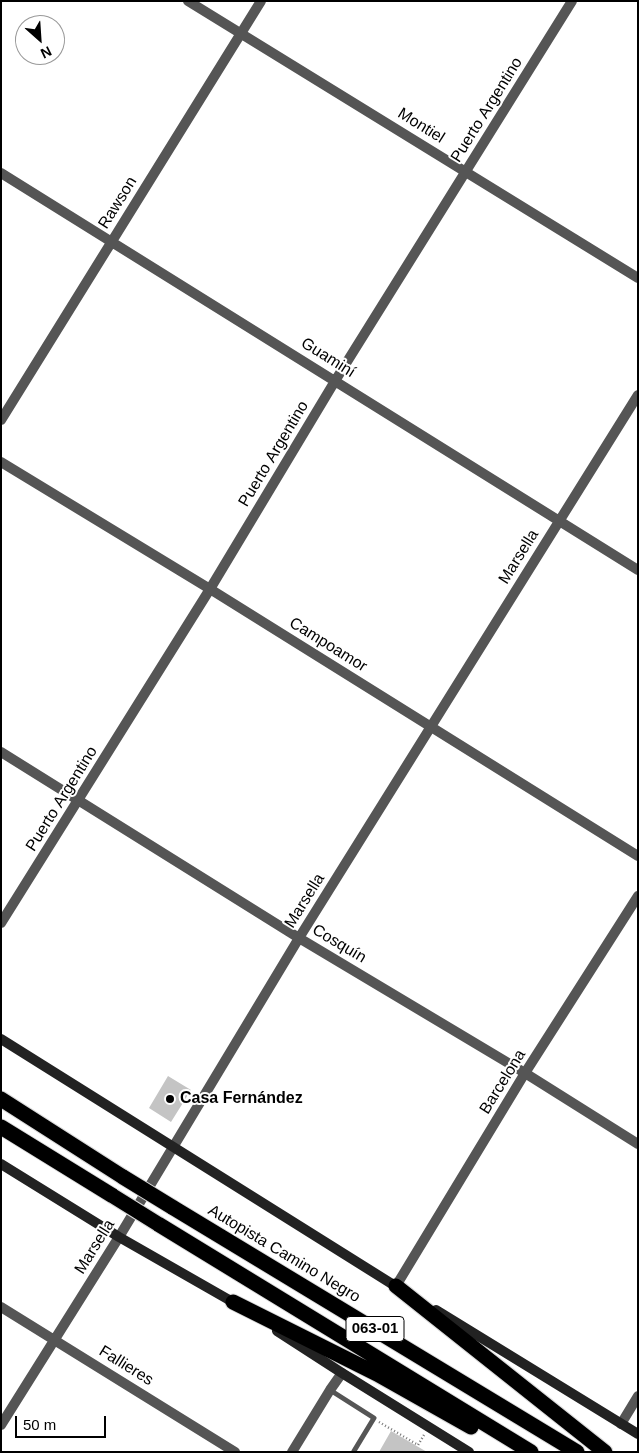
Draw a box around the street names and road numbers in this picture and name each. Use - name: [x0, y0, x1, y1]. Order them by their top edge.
- street label: Puerto Argentino: [447, 54, 527, 166]
- street label: Montiel: [394, 104, 448, 148]
- street label: Rawson: [95, 173, 141, 233]
- street label: Guaminí: [297, 334, 359, 382]
- street label: Puerto Argentino: [235, 398, 313, 510]
- street label: Marsella: [495, 526, 543, 588]
- street label: Campoamor: [286, 614, 370, 676]
- street label: Puerto Argentino: [22, 743, 102, 855]
- street label: Marsella: [281, 870, 329, 932]
- street label: Cosquín: [309, 920, 369, 968]
- street label: Barcelona: [476, 1046, 530, 1118]
- street label: Autopista Camino Negro: [204, 1201, 364, 1307]
- street label: Marsella: [71, 1216, 119, 1278]
- road number: 063-01: [346, 1316, 404, 1342]
- street label: Fallieres: [95, 1342, 157, 1390]

